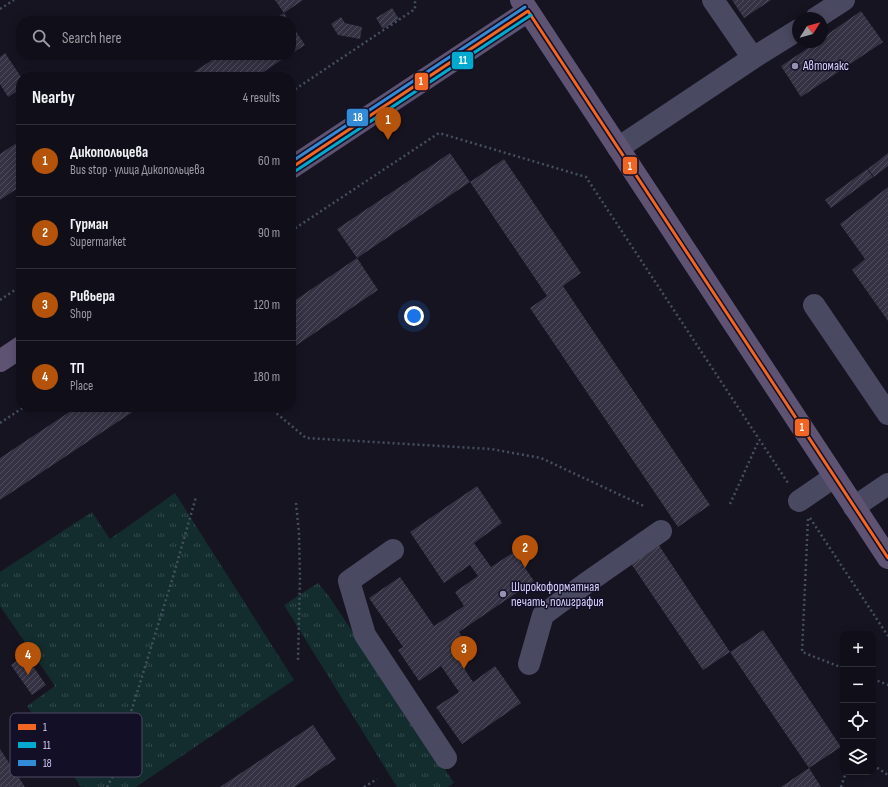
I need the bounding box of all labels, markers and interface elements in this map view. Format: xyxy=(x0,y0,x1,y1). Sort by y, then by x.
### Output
north arrow xyxy=(792,12,828,48)
search box xyxy=(16,16,296,60)
icon: search xyxy=(30,27,52,49)
text: Search here xyxy=(62,29,122,48)
line badge: 11 xyxy=(451,51,474,70)
text: 11 xyxy=(459,54,468,67)
place label: Автомакс xyxy=(802,58,849,74)
marker: Автомакс xyxy=(790,61,800,71)
line badge: 1 xyxy=(414,72,429,91)
text: 1 xyxy=(419,75,424,88)
text: Nearby xyxy=(32,88,75,108)
text: 4 results xyxy=(243,90,280,106)
pin: 1 xyxy=(375,107,401,140)
line badge: 18 xyxy=(346,108,369,127)
text: 18 xyxy=(353,111,363,124)
text: Дикопольцева xyxy=(70,143,148,162)
text: 1 xyxy=(42,153,48,169)
text: 60 m xyxy=(258,153,280,169)
line badge: 1 xyxy=(622,156,638,175)
text: 1 xyxy=(628,160,633,173)
text: Bus stop · улица Дикопольцева xyxy=(70,162,205,178)
text: Гурман xyxy=(70,215,108,234)
text: 2 xyxy=(42,225,48,241)
text: 90 m xyxy=(258,225,280,241)
text: Supermarket xyxy=(70,234,126,250)
text: Ривьера xyxy=(70,287,115,306)
text: 3 xyxy=(42,297,48,313)
text: 120 m xyxy=(254,297,280,313)
text: Shop xyxy=(70,306,92,322)
your location xyxy=(404,306,424,326)
text: ТП xyxy=(70,359,84,378)
text: 4 xyxy=(42,369,48,385)
text: 180 m xyxy=(254,369,280,385)
text: Place xyxy=(70,378,93,394)
line badge: 1 xyxy=(794,418,810,437)
text: 1 xyxy=(800,421,805,434)
pin: 2 xyxy=(512,535,538,568)
place label: Широкоформатная печать, полиграфия xyxy=(511,579,604,610)
marker: Широкоформатная печать, полиграфия xyxy=(498,589,508,599)
map controls xyxy=(840,631,876,775)
button: + xyxy=(840,631,876,667)
pin: 3 xyxy=(451,636,477,669)
pin: 4 xyxy=(15,642,41,675)
button: − xyxy=(840,667,876,703)
button: locate xyxy=(840,703,876,739)
legend xyxy=(10,713,142,777)
text: 1 xyxy=(43,721,47,734)
text: 11 xyxy=(43,739,51,752)
button: layers xyxy=(840,739,876,775)
text: 18 xyxy=(43,757,52,770)

